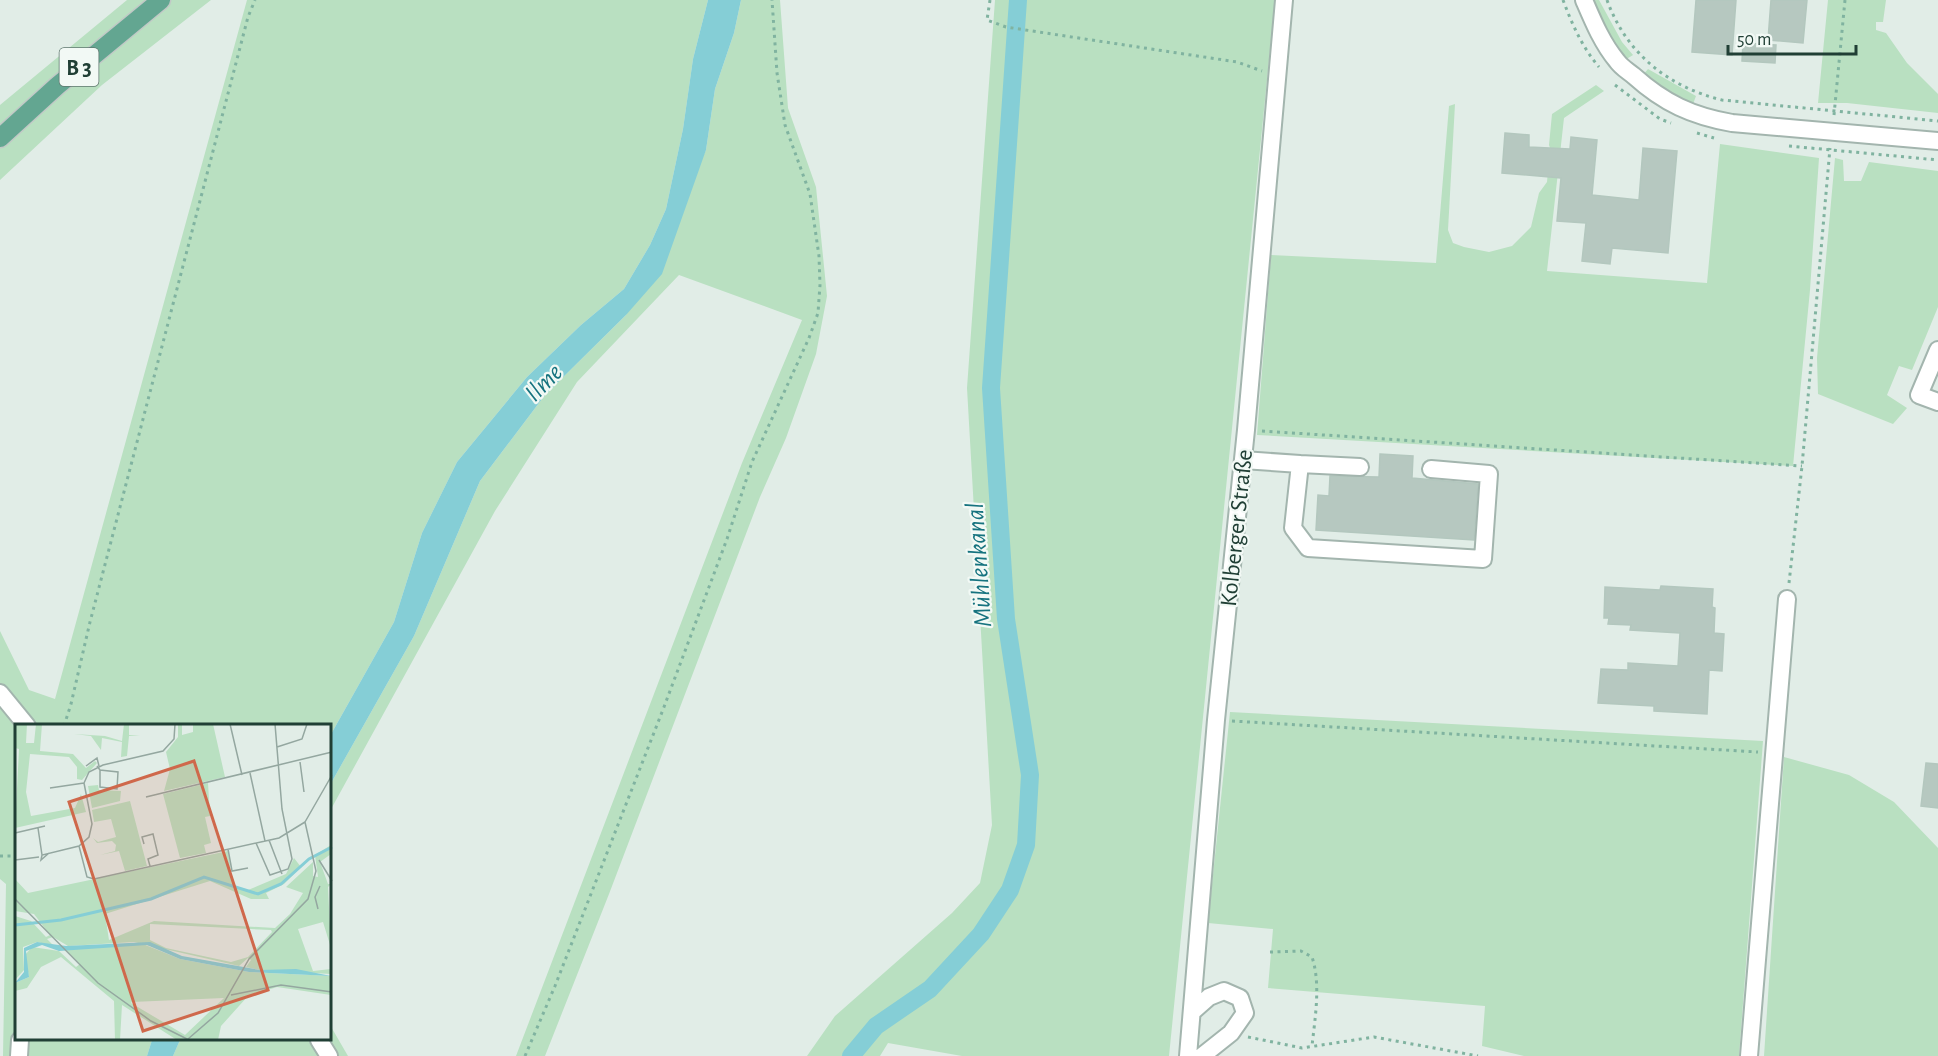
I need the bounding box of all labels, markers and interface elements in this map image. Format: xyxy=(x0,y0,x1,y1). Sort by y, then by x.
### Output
scale bar xyxy=(1728,18,1856,56)
text: 50 m xyxy=(1737,31,1771,49)
road number: B 3 xyxy=(60,48,98,86)
water label: Ilme xyxy=(520,359,568,407)
street label: Kolberger Straße xyxy=(1217,448,1257,608)
water label: Mühlenkanal xyxy=(962,502,996,628)
inset map xyxy=(15,724,332,1041)

